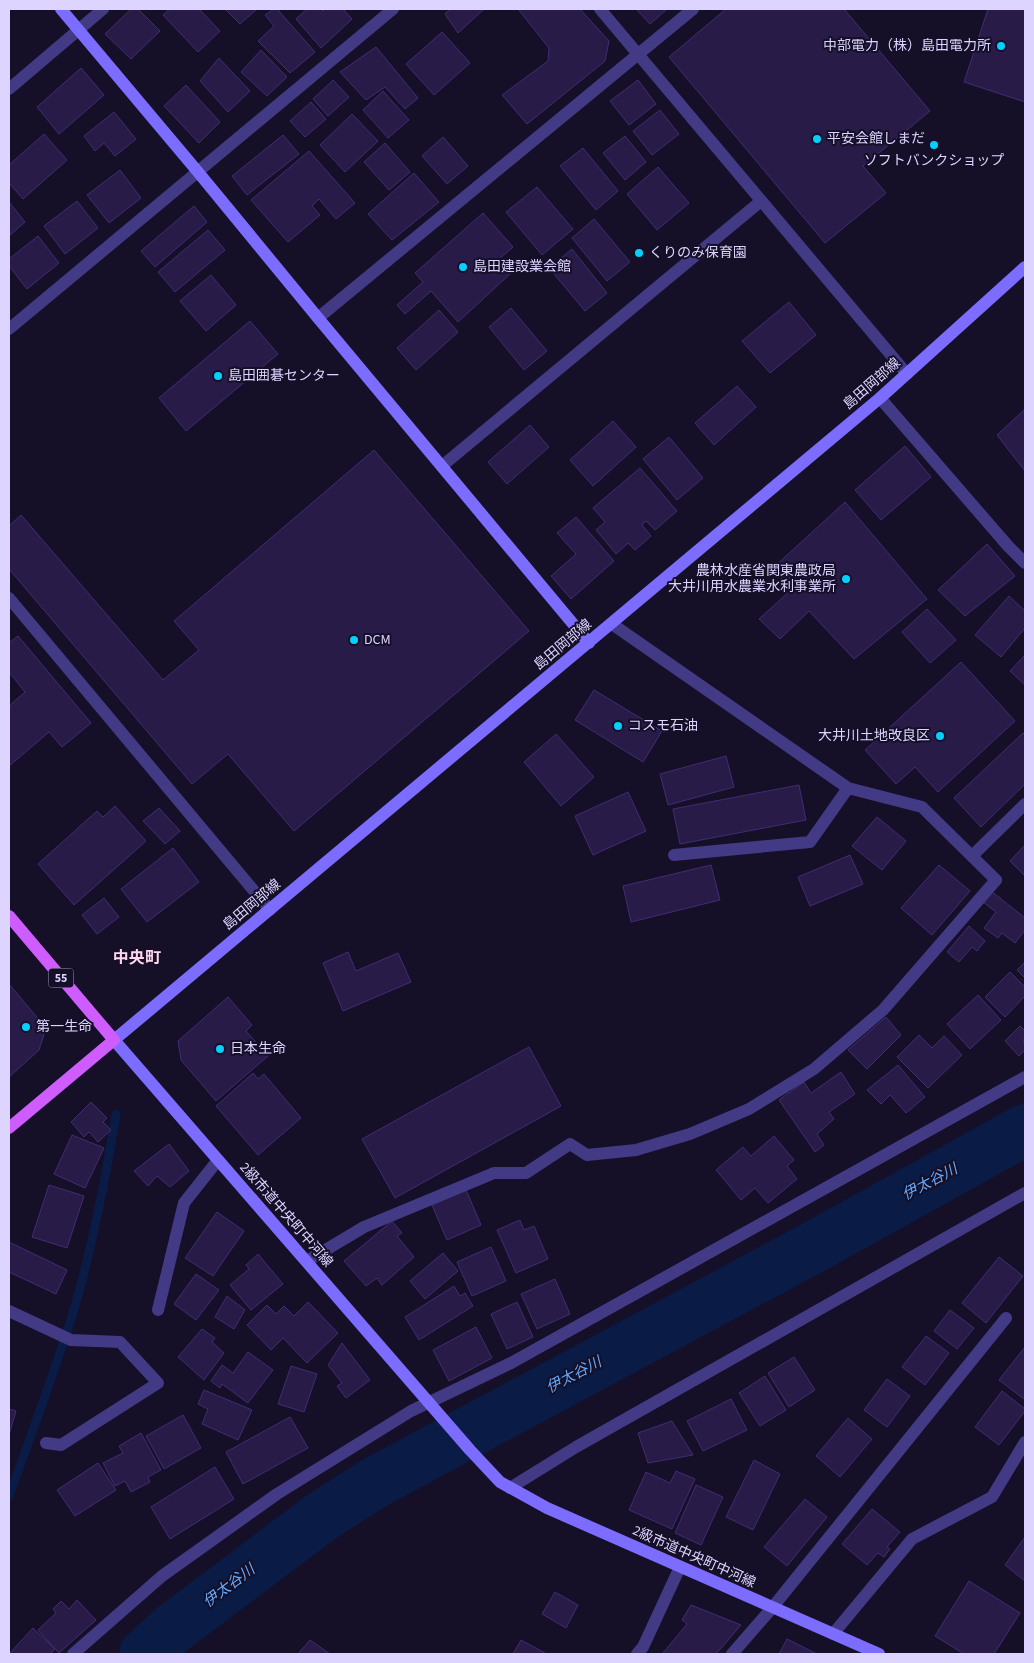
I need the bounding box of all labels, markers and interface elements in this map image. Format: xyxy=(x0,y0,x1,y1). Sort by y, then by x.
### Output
place label: 中部電力（株）島田電力所 xyxy=(823,36,991,56)
marker: 中部電力（株）島田電力所 xyxy=(995,40,1007,52)
place label: 平安会館しまだ xyxy=(827,129,925,149)
marker: 平安会館しまだ xyxy=(811,133,823,145)
marker: ソフトバンクショップ xyxy=(928,139,940,151)
place label: ソフトバンクショップ xyxy=(864,151,1004,171)
place label: くりのみ保育園 xyxy=(649,243,747,263)
marker: くりのみ保育園 xyxy=(633,247,645,259)
place label: 島田建設業会館 xyxy=(473,257,571,277)
marker: 島田建設業会館 xyxy=(457,261,469,273)
street label: 島田岡部線 xyxy=(839,353,905,415)
place label: 島田囲碁センター xyxy=(228,366,340,386)
marker: 島田囲碁センター xyxy=(212,370,224,382)
place label: 農林水産省関東農政局 大井川用水農業水利事業所 xyxy=(668,561,836,597)
marker: 農林水産省関東農政局 大井川用水農業水利事業所 xyxy=(840,573,852,585)
street label: 島田岡部線 xyxy=(530,615,596,675)
place label: DCM xyxy=(364,630,391,650)
marker: DCM xyxy=(348,634,360,646)
place label: コスモ石油 xyxy=(628,716,698,736)
marker: コスモ石油 xyxy=(612,720,624,732)
place label: 大井川土地改良区 xyxy=(818,726,930,746)
marker: 大井川土地改良区 xyxy=(934,730,946,742)
street label: 島田岡部線 xyxy=(219,875,285,935)
district label: 中央町 xyxy=(113,947,161,969)
road number: 55 xyxy=(48,968,74,988)
place label: 第一生命 xyxy=(36,1017,92,1037)
marker: 第一生命 xyxy=(20,1021,32,1033)
place label: 日本生命 xyxy=(230,1039,286,1059)
marker: 日本生命 xyxy=(214,1043,226,1055)
street label: 2級市道中央町中河線 xyxy=(235,1158,337,1272)
water label: 伊太谷川 xyxy=(899,1158,963,1205)
water label: 伊太谷川 xyxy=(543,1351,607,1398)
street label: 2級市道中央町中河線 xyxy=(629,1521,759,1593)
water label: 伊太谷川 xyxy=(199,1558,261,1612)

